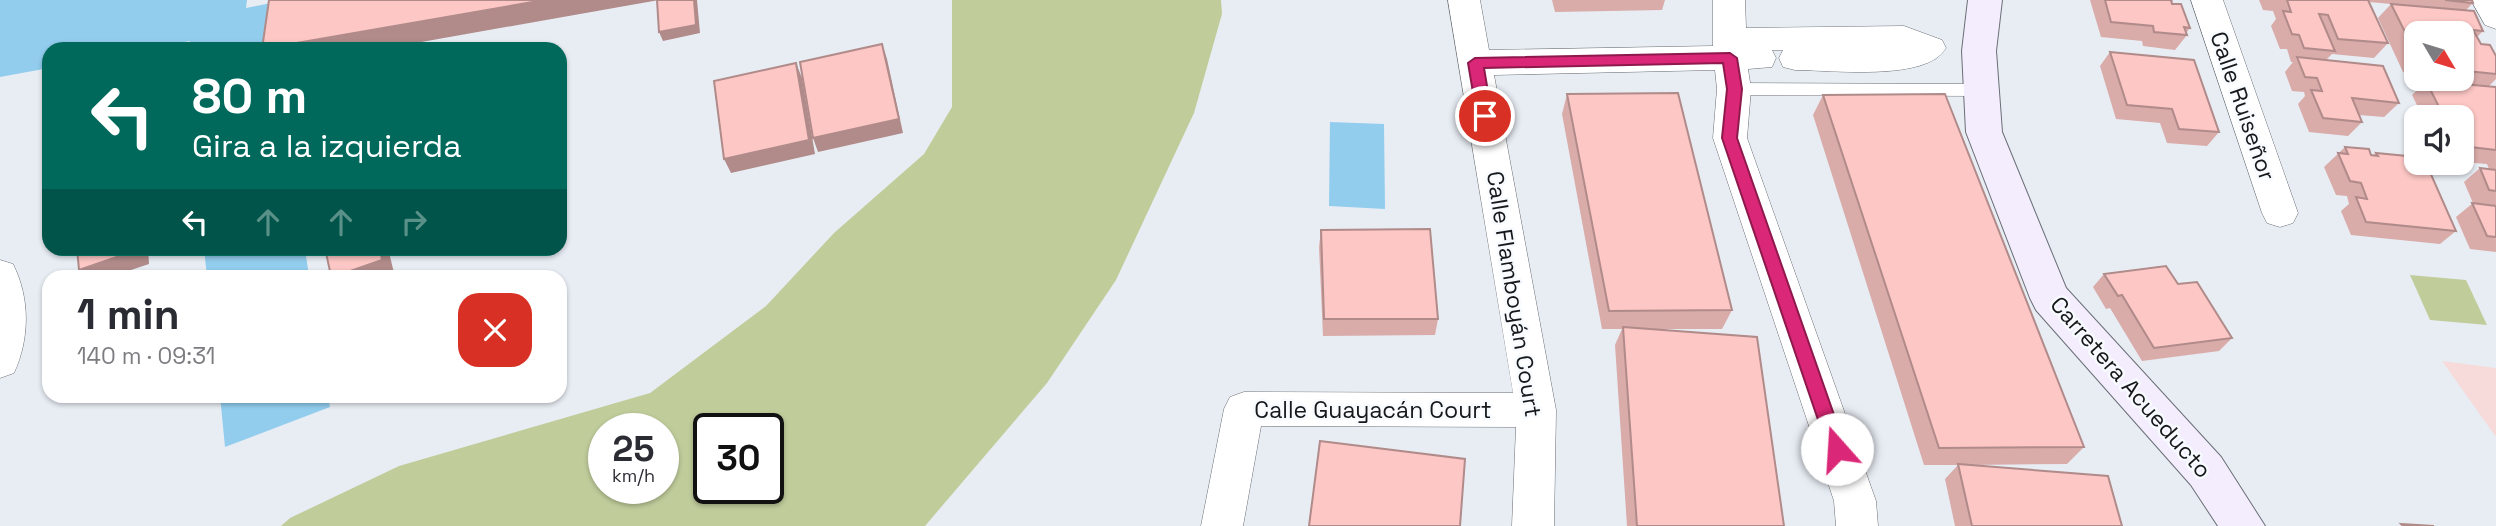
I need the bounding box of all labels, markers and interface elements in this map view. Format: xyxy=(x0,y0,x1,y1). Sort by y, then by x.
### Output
north arrow xyxy=(2404,21,2474,91)
map controls xyxy=(2404,21,2474,175)
street label: Calle Ruiseñor xyxy=(2203,27,2283,185)
text: 80 m xyxy=(192,65,307,127)
icon: left xyxy=(77,70,168,161)
pin xyxy=(1455,86,1515,146)
icon: arrive xyxy=(1466,97,1504,135)
button: sound xyxy=(2404,105,2474,175)
text: Gira a la izquierda xyxy=(192,126,462,166)
street label: Calle Flamboyán Court xyxy=(1480,169,1548,419)
icon: left xyxy=(176,203,214,241)
icon: ahead xyxy=(249,203,287,241)
icon: ahead xyxy=(322,203,360,241)
icon: right xyxy=(395,203,433,241)
text: 1 min xyxy=(77,288,180,341)
street label: Carretera Acueducto xyxy=(2044,290,2218,484)
button: close xyxy=(458,293,532,367)
text: 140 m · 09:31 xyxy=(77,341,215,371)
street label: Calle Guayacán Court xyxy=(1254,395,1492,425)
position arrow xyxy=(1800,412,1874,486)
speed limit sign: 30 xyxy=(693,413,784,504)
text: 25 xyxy=(613,427,654,471)
text: km/h xyxy=(612,464,655,487)

